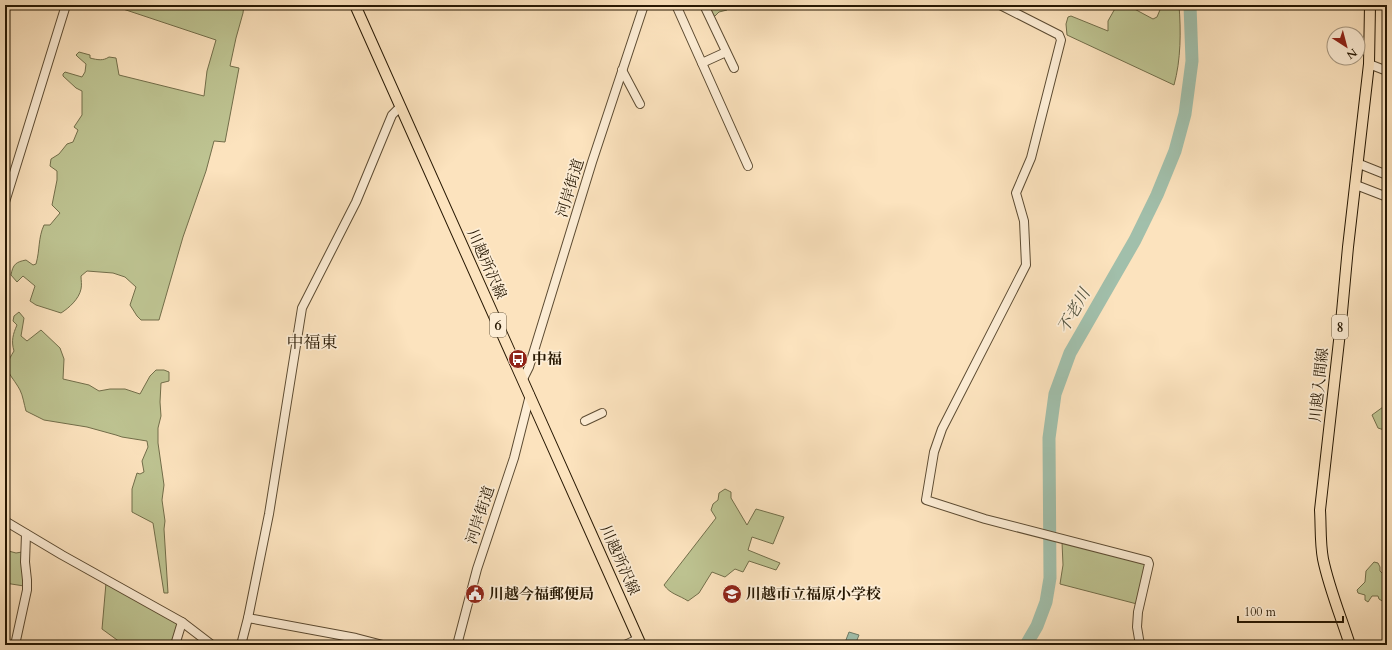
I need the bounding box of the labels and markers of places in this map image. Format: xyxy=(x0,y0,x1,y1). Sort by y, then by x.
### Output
bus stop icon: 中福 xyxy=(507,348,529,370)
place label: 中福 xyxy=(532,349,562,369)
public building icon: 川越今福郵便局 xyxy=(464,583,486,605)
school or university icon: 川越市立福原小学校 xyxy=(721,583,743,605)
place label: 川越今福郵便局 xyxy=(489,584,594,604)
place label: 川越市立福原小学校 xyxy=(746,584,881,604)

